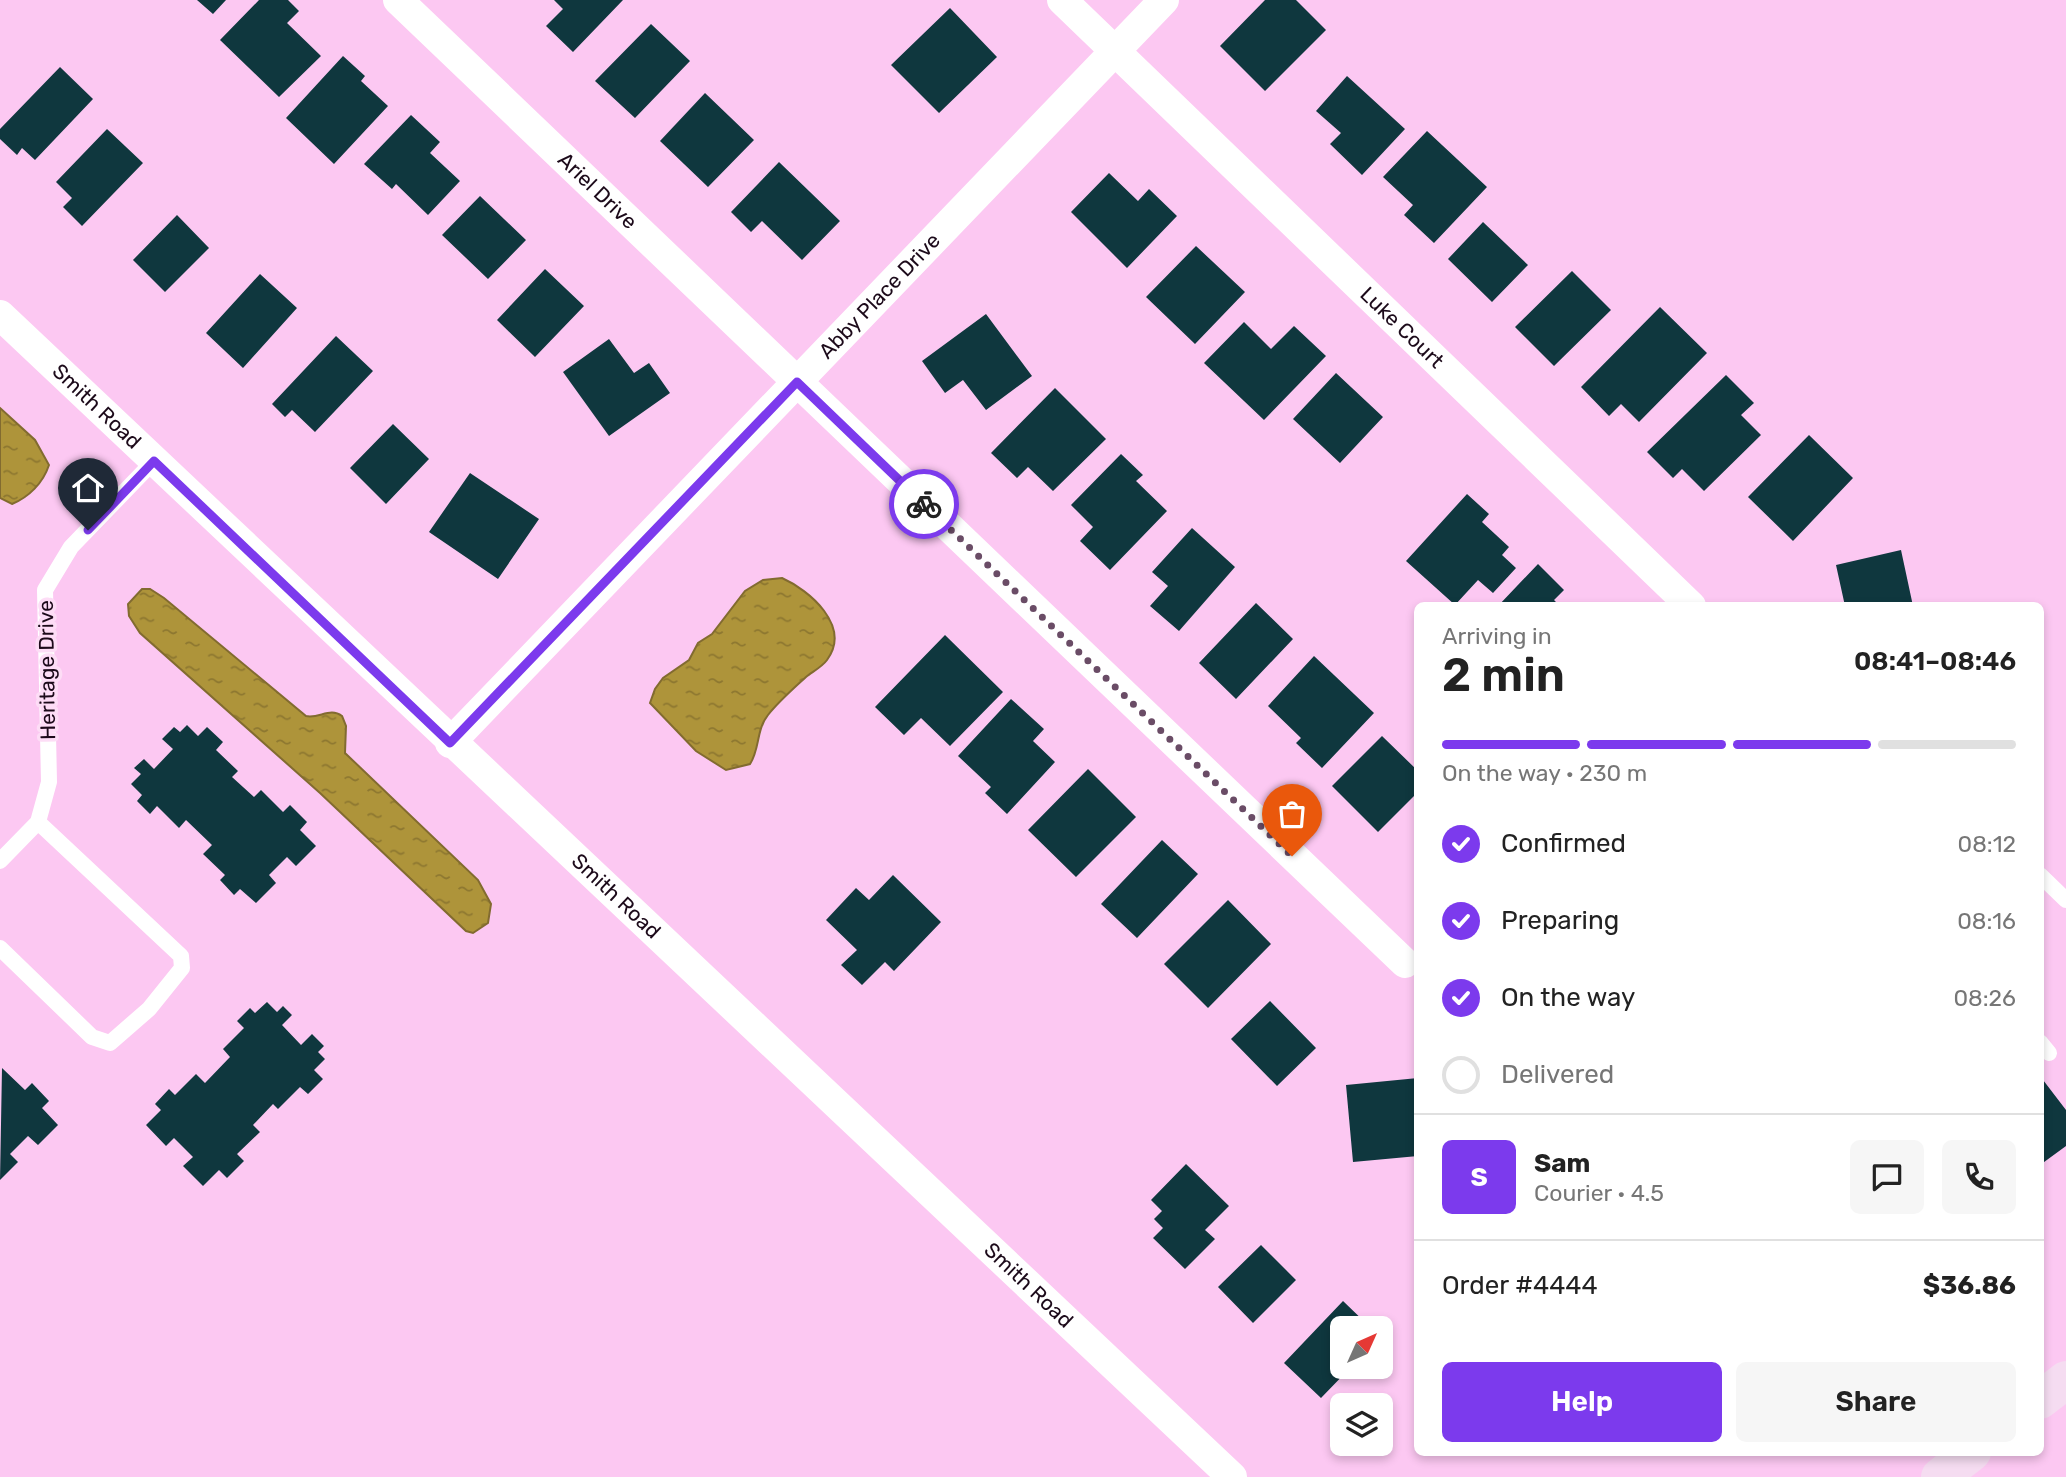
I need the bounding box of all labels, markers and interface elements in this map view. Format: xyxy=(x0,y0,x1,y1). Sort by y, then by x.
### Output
street label: Ariel Drive xyxy=(553,147,643,234)
street label: Abby Place Drive xyxy=(813,228,945,363)
street label: Luke Court xyxy=(1355,281,1449,373)
street label: Smith Road xyxy=(47,358,147,454)
pin xyxy=(58,458,118,530)
icon: home xyxy=(69,469,107,507)
courier xyxy=(889,469,959,539)
icon: bike xyxy=(905,485,943,523)
street label: Heritage Drive xyxy=(33,600,60,740)
text: Arriving in xyxy=(1442,622,1552,650)
text: 08:41–08:46 xyxy=(1854,646,2016,677)
text: 2 min xyxy=(1442,648,1565,703)
text: On the way · 230 m xyxy=(1442,759,1647,787)
pin xyxy=(1262,784,1322,856)
icon: bag xyxy=(1273,795,1311,833)
icon: check xyxy=(1442,825,1480,863)
text: Confirmed xyxy=(1501,828,1626,859)
text: 08:12 xyxy=(1958,830,2016,858)
street label: Smith Road xyxy=(567,848,666,944)
icon: check xyxy=(1442,902,1480,940)
text: Preparing xyxy=(1501,905,1619,936)
text: 08:16 xyxy=(1957,907,2016,935)
icon: check xyxy=(1442,979,1480,1017)
text: On the way xyxy=(1501,982,1635,1013)
text: 08:26 xyxy=(1954,984,2016,1012)
text: Delivered xyxy=(1501,1059,1614,1090)
button: chat xyxy=(1850,1140,1924,1214)
button: phone xyxy=(1942,1140,2016,1214)
text: Sam xyxy=(1534,1148,1590,1179)
text: S xyxy=(1470,1162,1488,1193)
text: Courier · 4.5 xyxy=(1534,1179,1664,1207)
street label: Smith Road xyxy=(979,1237,1079,1333)
text: Order #4444 xyxy=(1442,1270,1598,1301)
text: $36.86 xyxy=(1923,1270,2016,1301)
north arrow xyxy=(1330,1316,1393,1379)
map controls xyxy=(1330,1316,1393,1456)
button: Help xyxy=(1442,1362,1722,1442)
button: Share xyxy=(1736,1362,2016,1442)
button: layers xyxy=(1330,1393,1393,1456)

